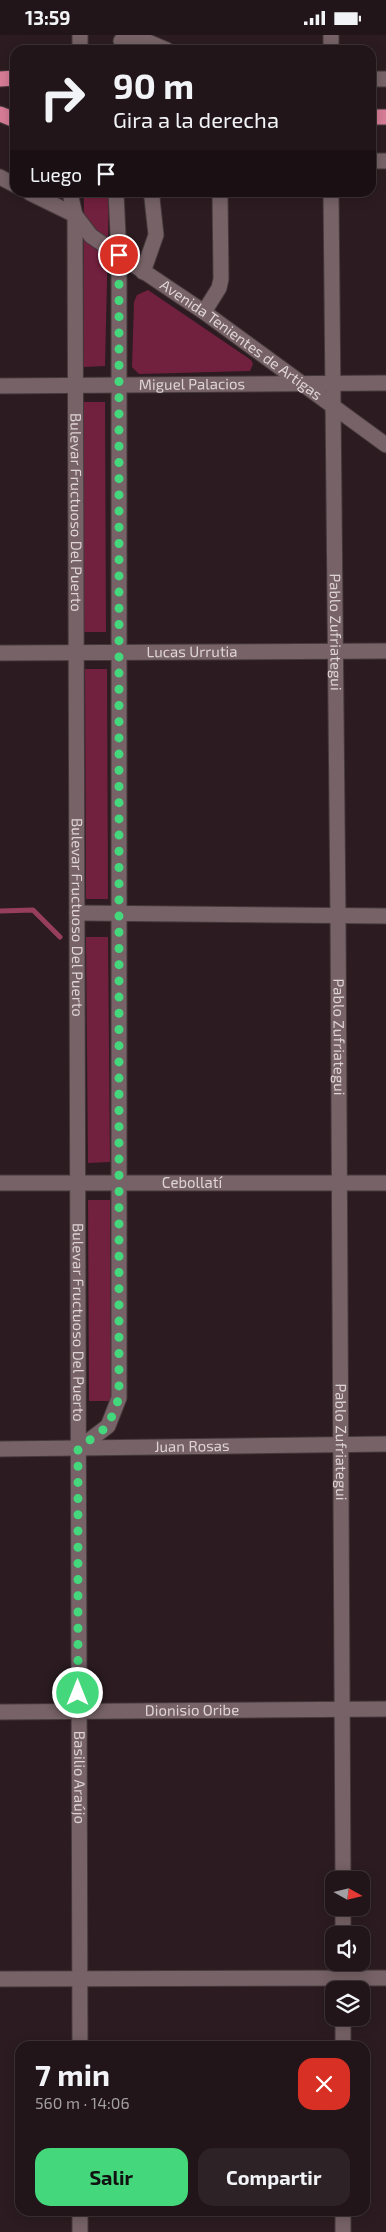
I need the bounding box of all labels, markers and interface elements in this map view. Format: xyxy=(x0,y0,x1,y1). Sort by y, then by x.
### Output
text: 13:59 xyxy=(25,6,71,29)
text: 90 m xyxy=(113,64,194,106)
icon: right xyxy=(30,65,95,130)
text: Gira a la derecha xyxy=(113,106,279,132)
icon: arrive xyxy=(92,160,120,188)
text: Luego xyxy=(30,163,82,186)
pin xyxy=(98,234,140,276)
icon: arrive xyxy=(105,241,133,269)
street label: Avenida Tenientes de Artigas xyxy=(157,275,326,403)
street label: Miguel Palacios xyxy=(139,374,245,393)
street label: Bulevar Fructuoso Del Puerto xyxy=(68,413,86,612)
street label: Pablo Zufriategui xyxy=(327,573,346,691)
street label: Lucas Urrutia xyxy=(146,642,238,660)
street label: Bulevar Fructuoso Del Puerto xyxy=(69,818,87,1017)
street label: Pablo Zufriategui xyxy=(330,978,349,1096)
street label: Cebollatí xyxy=(162,1173,223,1191)
street label: Bulevar Fructuoso Del Puerto xyxy=(70,1223,88,1422)
street label: Pablo Zufriategui xyxy=(332,1383,351,1501)
street label: Juan Rosas xyxy=(154,1436,230,1455)
position arrow xyxy=(51,1666,103,1718)
street label: Dionisio Oribe xyxy=(145,1700,239,1719)
street label: Basilio Araújo xyxy=(70,1731,89,1824)
north arrow xyxy=(325,1871,370,1916)
map controls xyxy=(325,1871,370,2026)
button: sound xyxy=(325,1926,370,1971)
button: layers xyxy=(325,1981,370,2026)
text: 7 min xyxy=(35,2056,110,2092)
button: close xyxy=(298,2058,350,2110)
text: 560 m · 14:06 xyxy=(35,2093,130,2112)
button: Salir xyxy=(35,2148,188,2206)
button: Compartir xyxy=(198,2148,350,2206)

